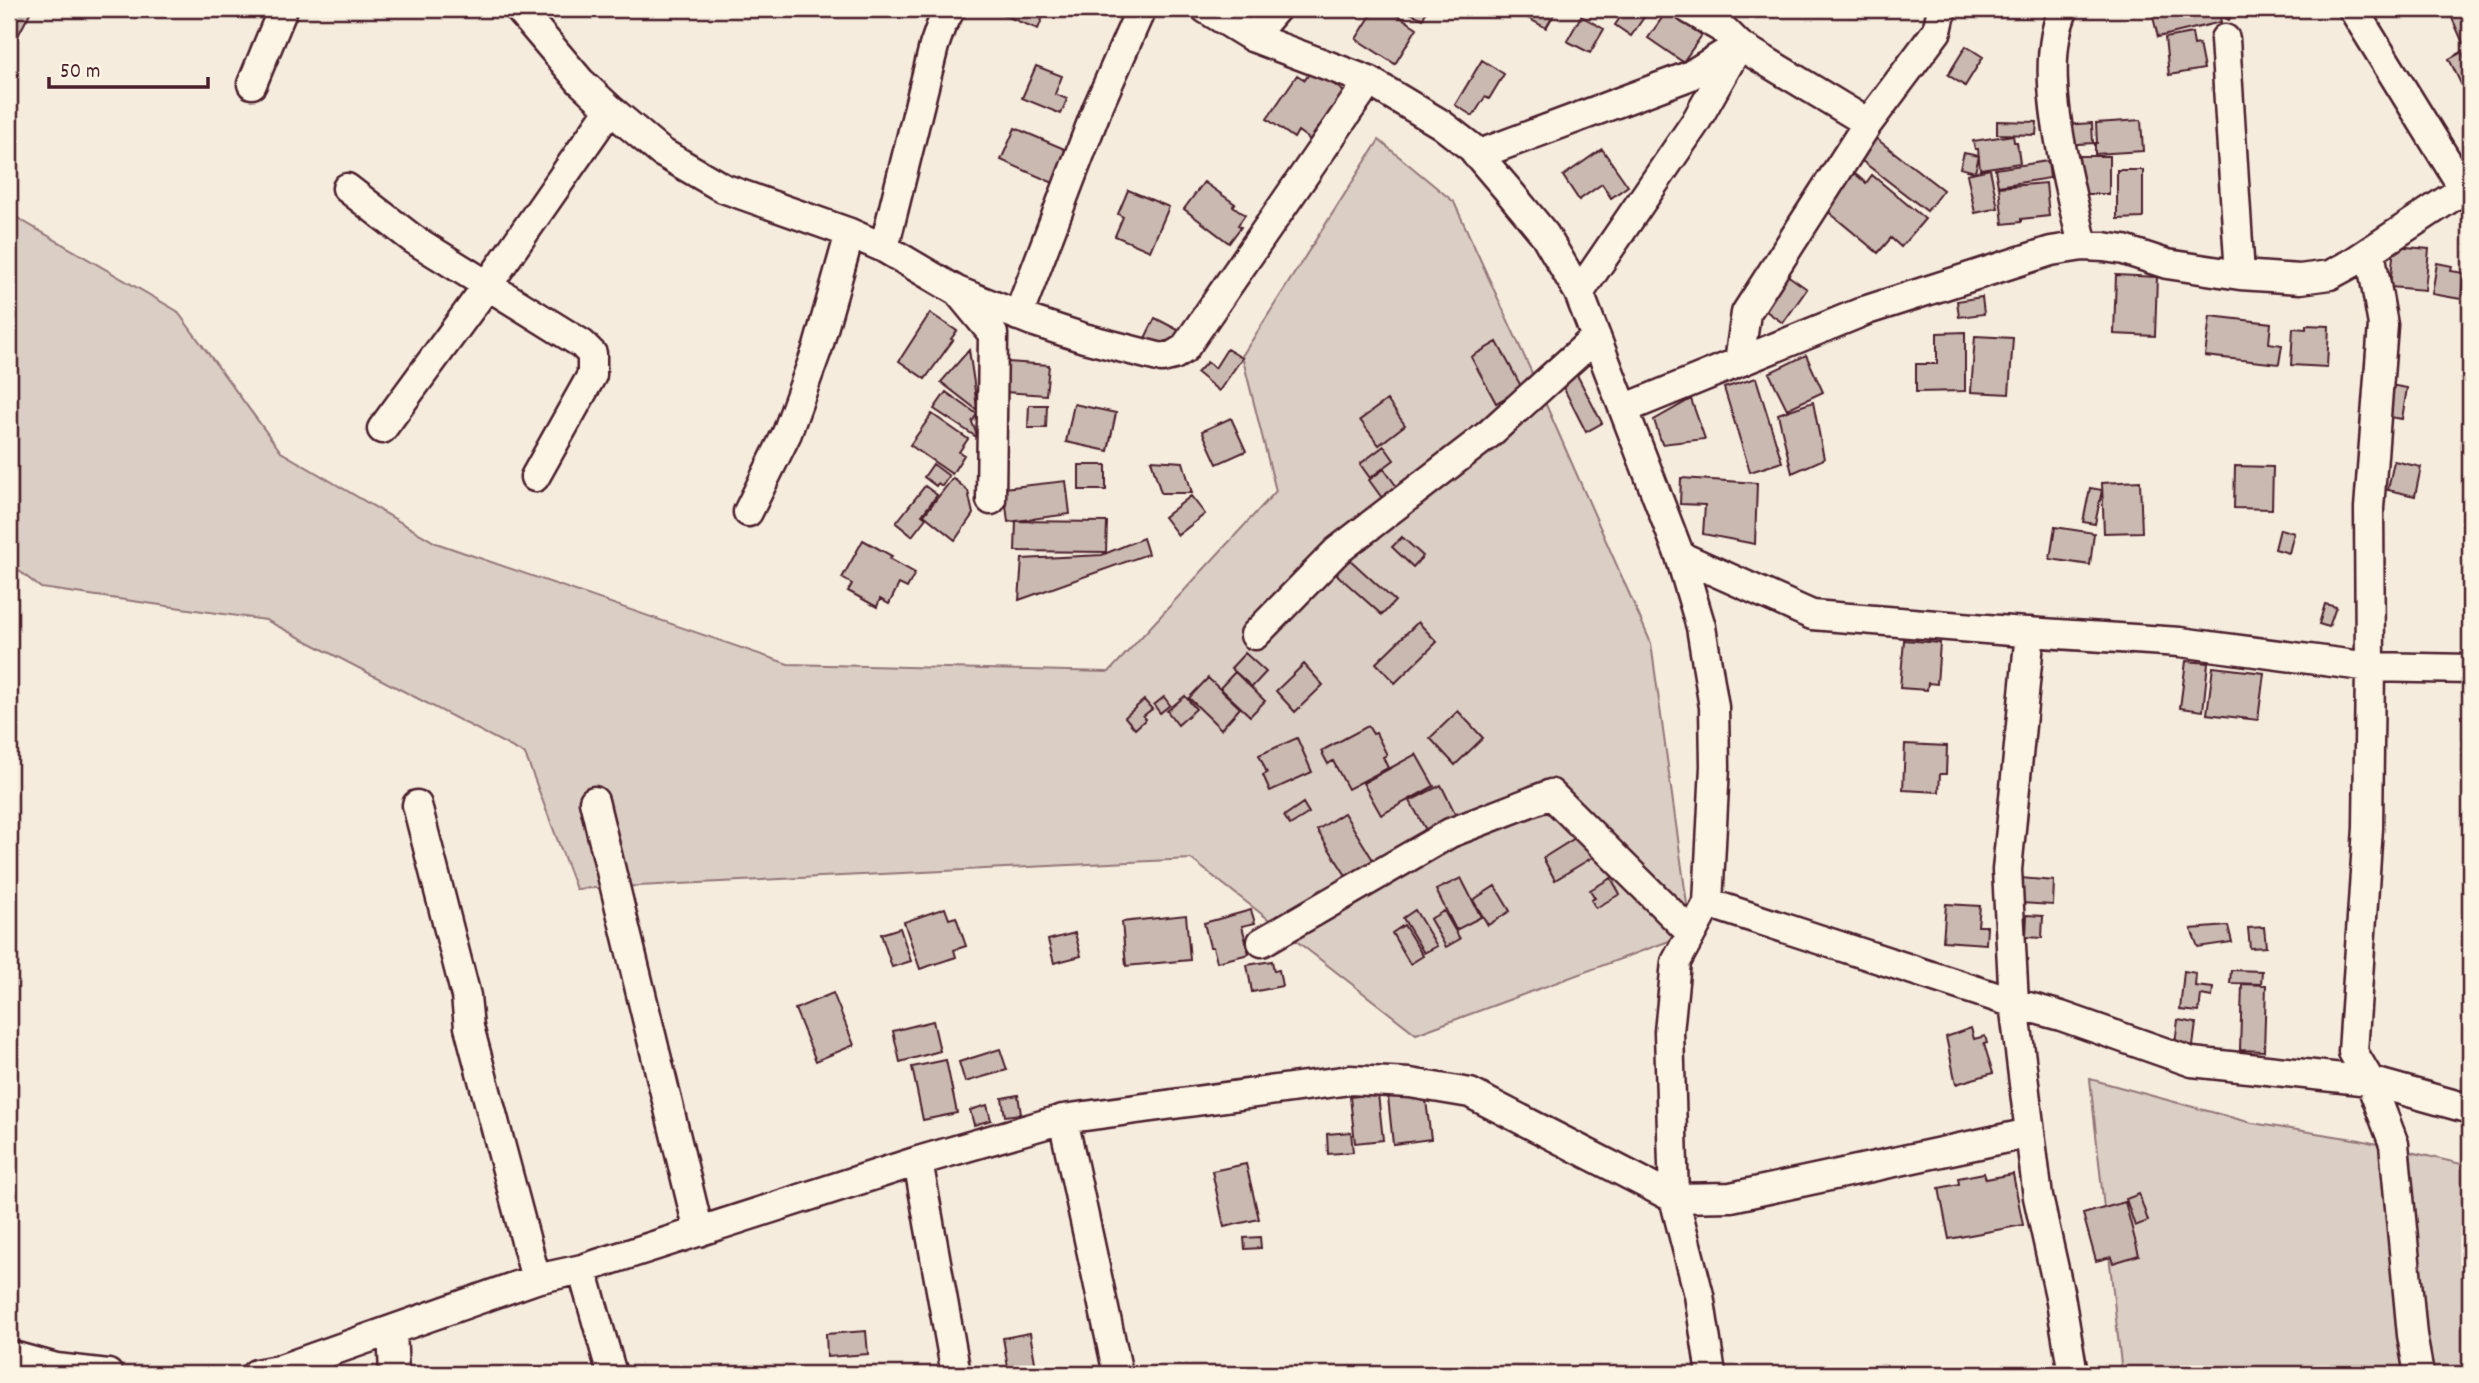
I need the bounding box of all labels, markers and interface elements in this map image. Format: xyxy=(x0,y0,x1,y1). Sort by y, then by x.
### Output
scale bar xyxy=(49,46,208,90)
text: 50 m xyxy=(60,58,100,88)

